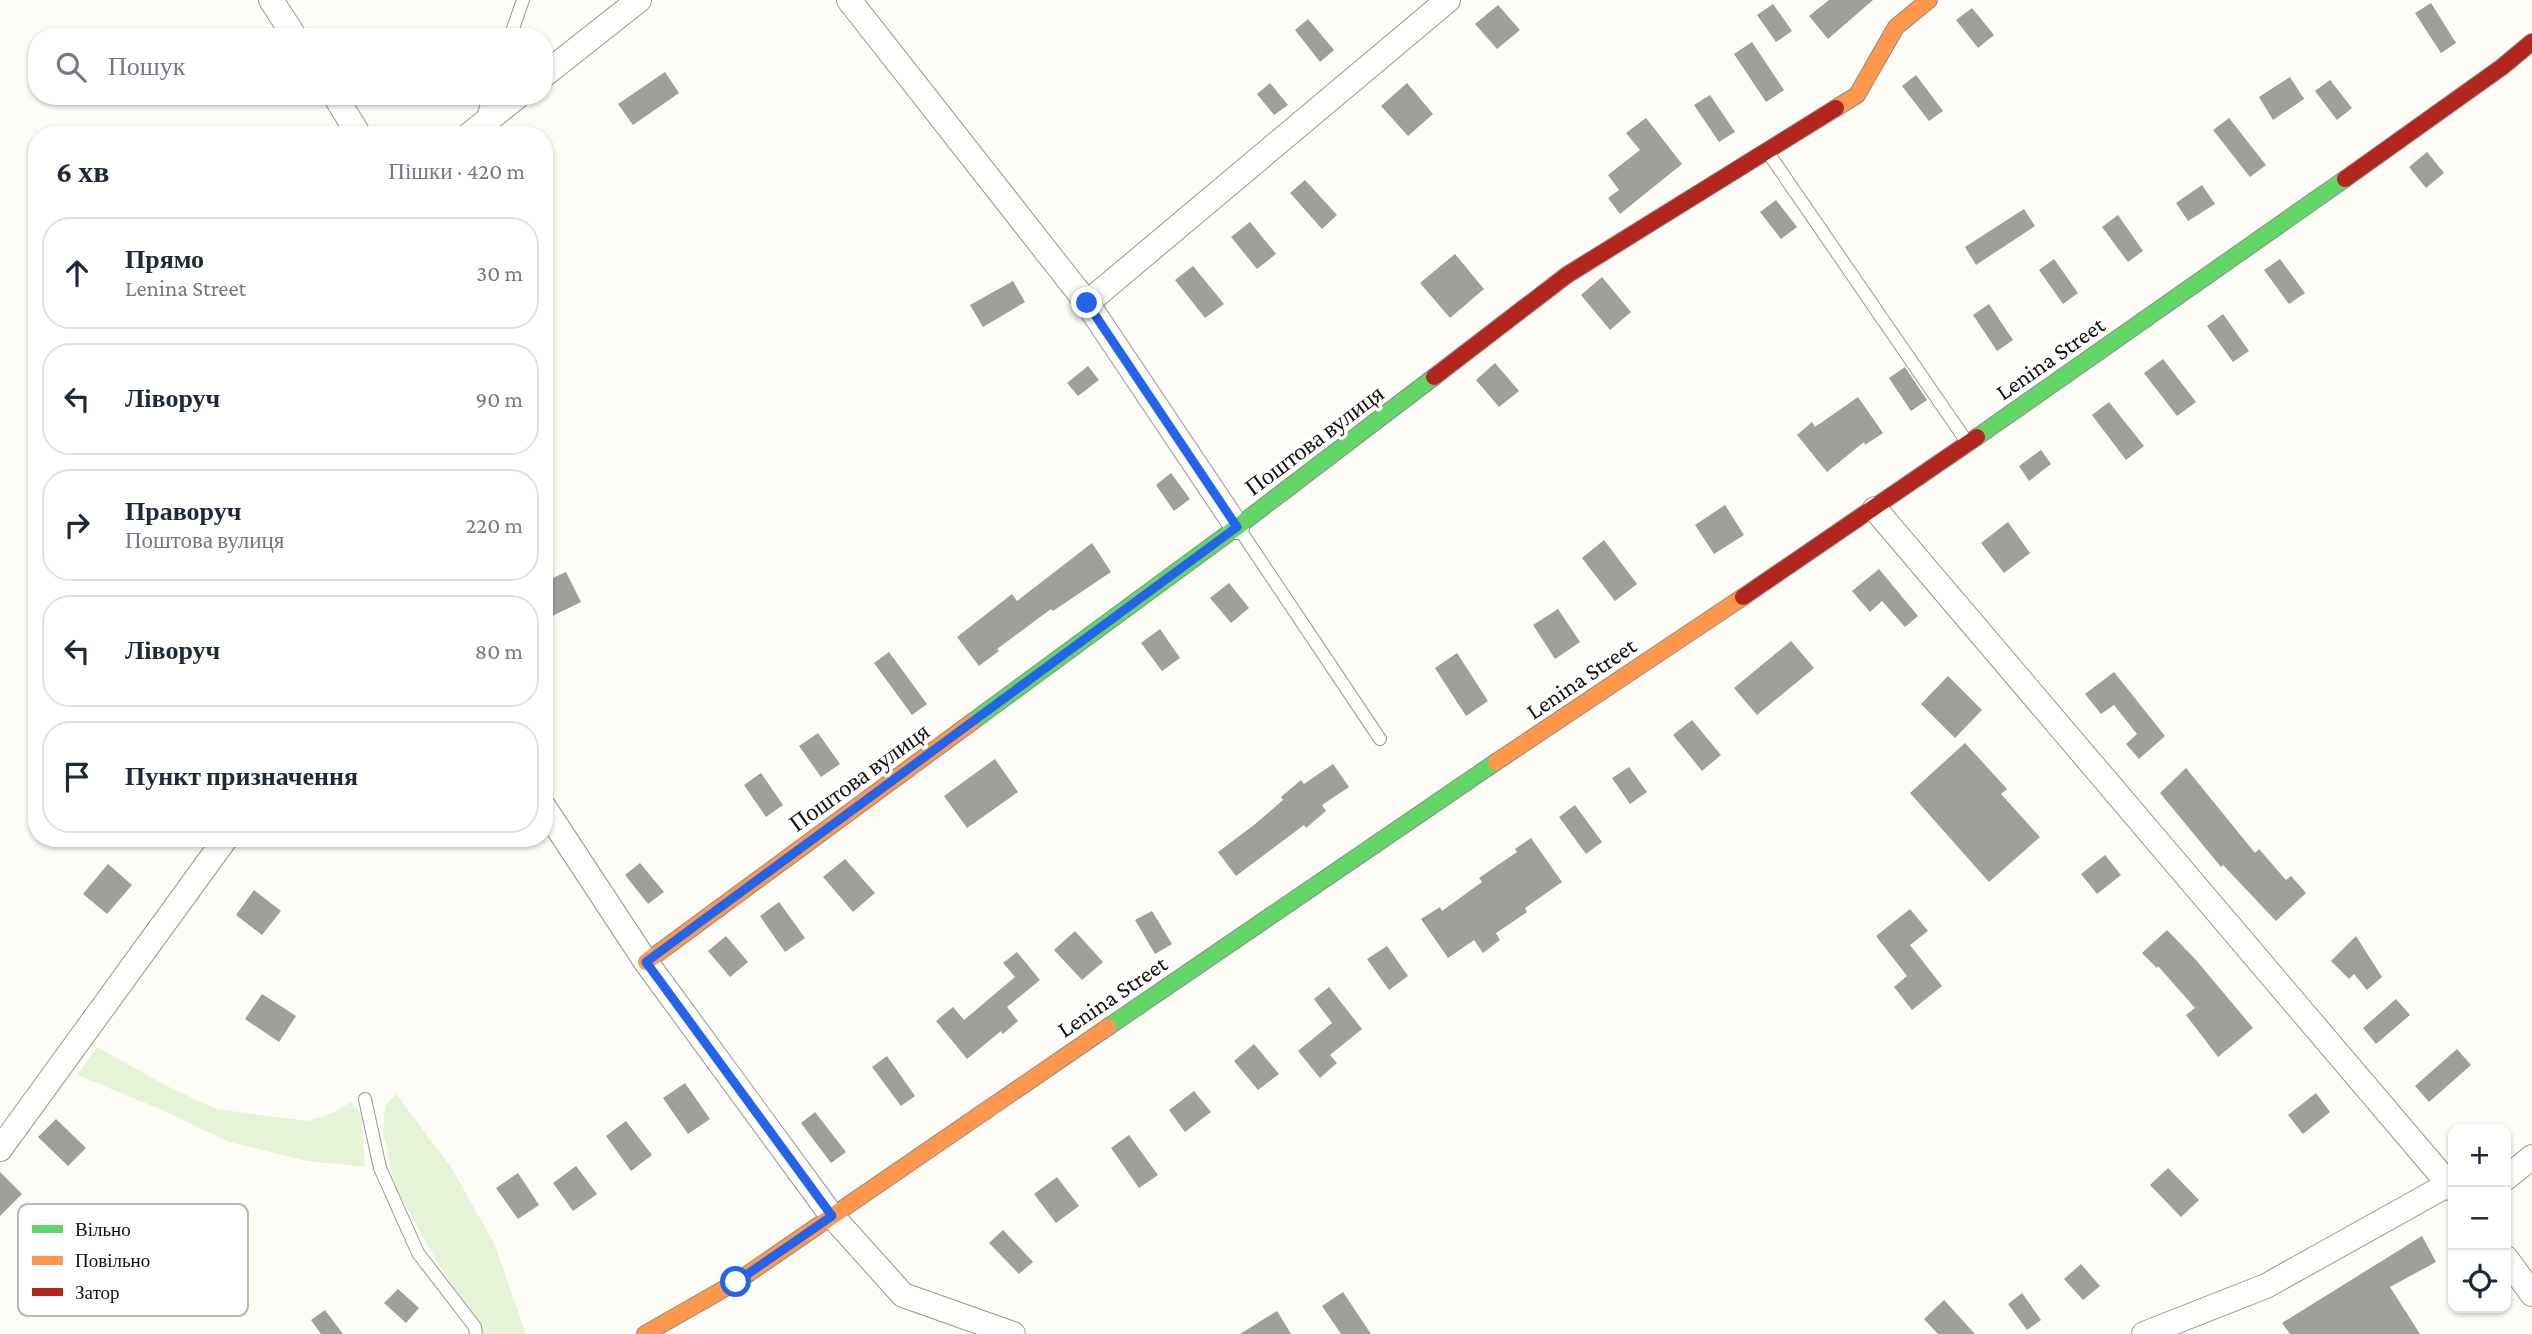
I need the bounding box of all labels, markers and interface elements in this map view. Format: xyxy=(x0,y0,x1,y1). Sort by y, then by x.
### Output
search box xyxy=(28,28,553,105)
icon: search xyxy=(52,48,90,86)
text: Пошук xyxy=(108,52,185,81)
text: 6 хв xyxy=(56,155,109,188)
text: Пішки · 420 m xyxy=(388,158,525,184)
text: Прямо xyxy=(125,245,204,274)
icon: ahead xyxy=(58,254,96,292)
text: 30 m xyxy=(476,260,523,286)
text: Lenina Street xyxy=(125,275,246,301)
route end xyxy=(1071,287,1102,318)
street label: Lenina Street xyxy=(1990,310,2110,405)
street label: Поштова вулиця xyxy=(1239,379,1389,501)
icon: left xyxy=(58,380,96,418)
text: Ліворуч xyxy=(125,384,220,413)
text: 90 m xyxy=(476,386,523,412)
text: Праворуч xyxy=(125,497,241,526)
icon: right xyxy=(58,506,96,544)
text: 220 m xyxy=(465,512,523,538)
text: Поштова вулиця xyxy=(125,527,284,553)
street label: Lenina Street xyxy=(1521,631,1642,725)
icon: left xyxy=(58,632,96,670)
text: Ліворуч xyxy=(125,636,220,665)
text: 80 m xyxy=(475,638,523,664)
street label: Поштова вулиця xyxy=(784,717,934,837)
icon: arrive xyxy=(58,758,96,796)
text: Пункт призначення xyxy=(125,762,358,791)
street label: Lenina Street xyxy=(1052,949,1173,1043)
map controls xyxy=(2448,1124,2511,1313)
button: + xyxy=(2448,1124,2511,1187)
button: − xyxy=(2448,1187,2511,1250)
legend xyxy=(18,1204,248,1316)
text: Вільно xyxy=(75,1219,131,1240)
text: Повільно xyxy=(75,1250,150,1271)
button: locate xyxy=(2448,1250,2511,1313)
route start xyxy=(720,1266,751,1297)
text: Затор xyxy=(75,1282,120,1303)

